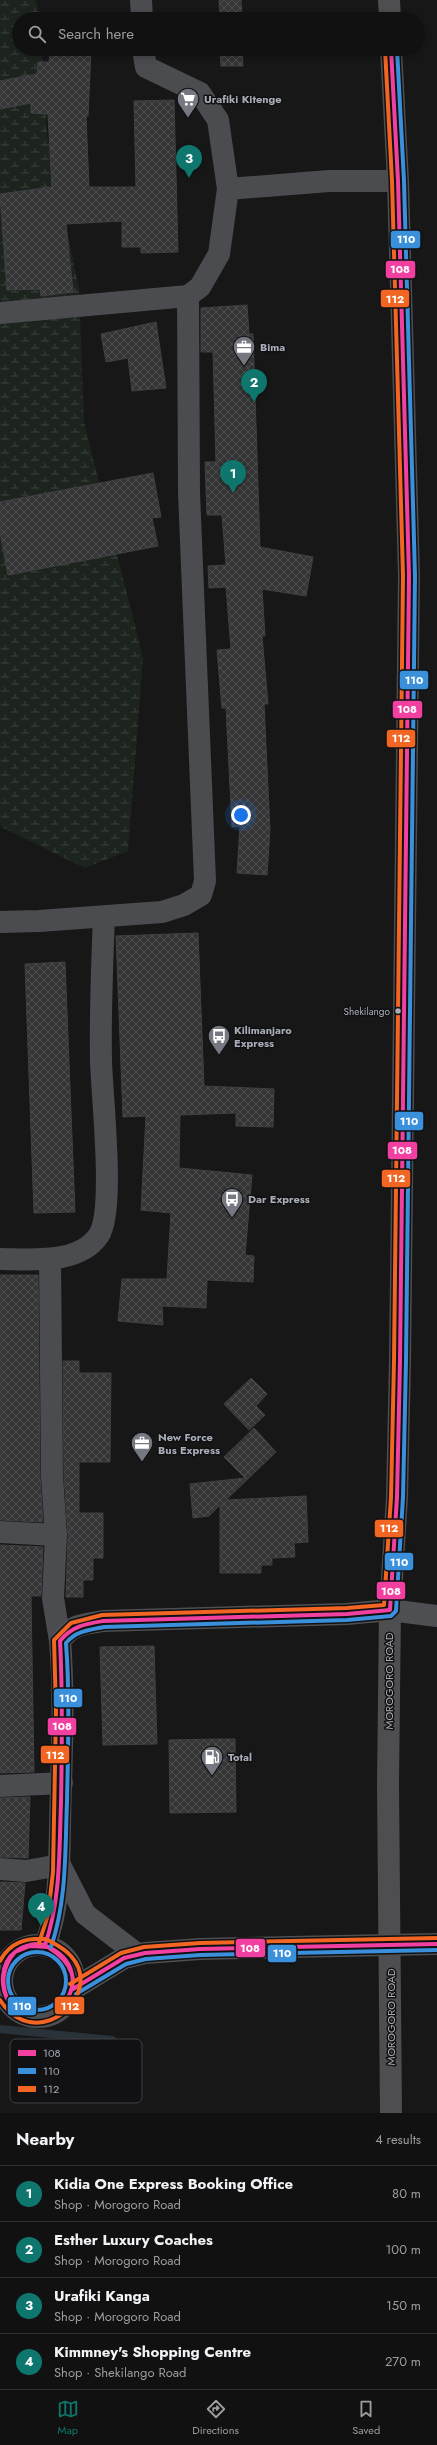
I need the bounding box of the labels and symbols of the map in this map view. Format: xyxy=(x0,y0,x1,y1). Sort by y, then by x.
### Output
supermarket icon: Urafiki Kitenge xyxy=(175,86,201,119)
place label: Urafiki Kitenge xyxy=(204,91,282,107)
pin: 3 xyxy=(176,145,202,178)
line badge: 110 xyxy=(390,230,421,249)
text: 110 xyxy=(397,231,415,247)
line badge: 108 xyxy=(385,260,416,279)
text: 108 xyxy=(390,261,410,277)
line badge: 112 xyxy=(380,289,410,308)
text: 112 xyxy=(386,291,404,307)
office icon: Bima xyxy=(231,334,257,367)
place label: Bima xyxy=(260,339,285,355)
pin: 2 xyxy=(241,369,267,402)
pin: 1 xyxy=(220,460,246,493)
line badge: 110 xyxy=(399,670,429,690)
text: 110 xyxy=(405,672,423,688)
line badge: 108 xyxy=(392,700,423,719)
text: 108 xyxy=(397,701,417,717)
line badge: 112 xyxy=(386,729,416,748)
text: 112 xyxy=(392,730,410,746)
your location xyxy=(231,805,251,825)
place label: Shekilango xyxy=(344,1004,391,1019)
marker: Shekilango xyxy=(393,1006,403,1016)
place label: Kilimanjaro Express xyxy=(234,1022,292,1051)
bus stop icon: Kilimanjaro Express xyxy=(206,1023,232,1056)
line badge: 110 xyxy=(394,1111,424,1131)
text: 110 xyxy=(400,1113,418,1129)
line badge: 108 xyxy=(387,1141,418,1160)
text: 108 xyxy=(392,1142,412,1158)
line badge: 112 xyxy=(381,1169,411,1188)
text: 112 xyxy=(387,1170,405,1186)
bus stop icon: Dar Express xyxy=(219,1186,245,1219)
place label: Dar Express xyxy=(248,1191,310,1207)
place label: New Force Bus Express xyxy=(158,1429,220,1458)
office icon: New Force Bus Express xyxy=(129,1430,155,1463)
line badge: 112 xyxy=(374,1519,404,1538)
text: 112 xyxy=(380,1520,398,1536)
line badge: 110 xyxy=(384,1552,414,1571)
text: 110 xyxy=(390,1554,408,1570)
line badge: 108 xyxy=(376,1581,406,1600)
text: 108 xyxy=(381,1583,401,1599)
street label: MOROGORO ROAD xyxy=(381,1632,397,1730)
line badge: 110 xyxy=(53,1688,83,1708)
text: 110 xyxy=(59,1690,77,1706)
line badge: 108 xyxy=(47,1717,77,1736)
text: 108 xyxy=(52,1718,72,1734)
fuel station icon: Total xyxy=(199,1744,225,1777)
line badge: 112 xyxy=(40,1745,70,1764)
text: 112 xyxy=(46,1747,64,1763)
place label: Total xyxy=(228,1749,252,1765)
pin: 4 xyxy=(28,1893,54,1926)
line badge: 108 xyxy=(235,1938,266,1958)
text: 108 xyxy=(240,1940,260,1956)
line badge: 110 xyxy=(267,1944,297,1963)
text: 110 xyxy=(273,1945,291,1961)
street label: MOROGORO ROAD xyxy=(383,1968,399,2066)
line badge: 110 xyxy=(7,1996,37,2016)
line badge: 112 xyxy=(54,1996,85,2015)
text: 110 xyxy=(13,1998,31,2014)
text: 112 xyxy=(61,1998,79,2014)
legend xyxy=(10,2039,142,2103)
text: 108 xyxy=(43,2045,61,2061)
text: 110 xyxy=(43,2063,60,2079)
text: 112 xyxy=(43,2081,59,2097)

